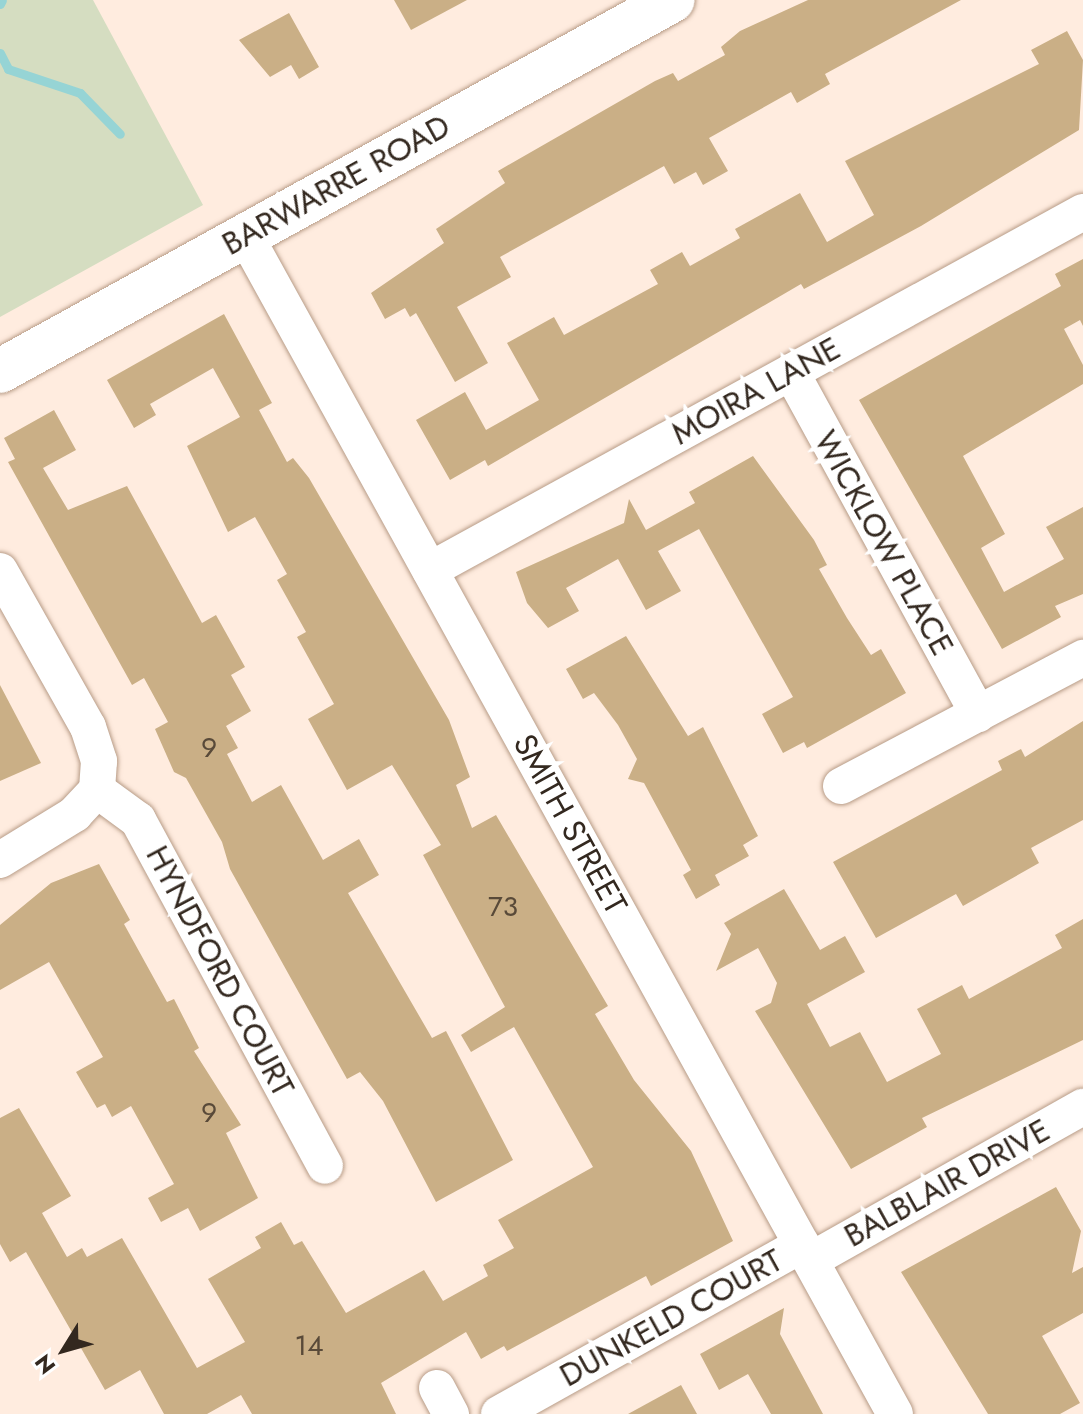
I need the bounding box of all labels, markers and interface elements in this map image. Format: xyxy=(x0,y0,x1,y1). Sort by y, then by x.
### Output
street label: BARWARRE ROAD xyxy=(216,107,456,263)
street label: MOIRA LANE xyxy=(665,329,847,453)
street label: WICKLOW PLACE xyxy=(806,424,962,662)
street label: SMITH STREET xyxy=(505,728,635,920)
house number: 9 xyxy=(201,731,217,765)
street label: HYNDFORD COURT xyxy=(138,839,302,1103)
house number: 73 xyxy=(488,890,518,924)
house number: 9 xyxy=(201,1096,217,1130)
street label: BALBLAIR DRIVE xyxy=(838,1111,1056,1255)
street label: DUNKELD COURT xyxy=(553,1241,789,1395)
north arrow xyxy=(24,1310,104,1390)
house number: 14 xyxy=(295,1329,323,1363)
text: N xyxy=(27,1348,63,1381)

